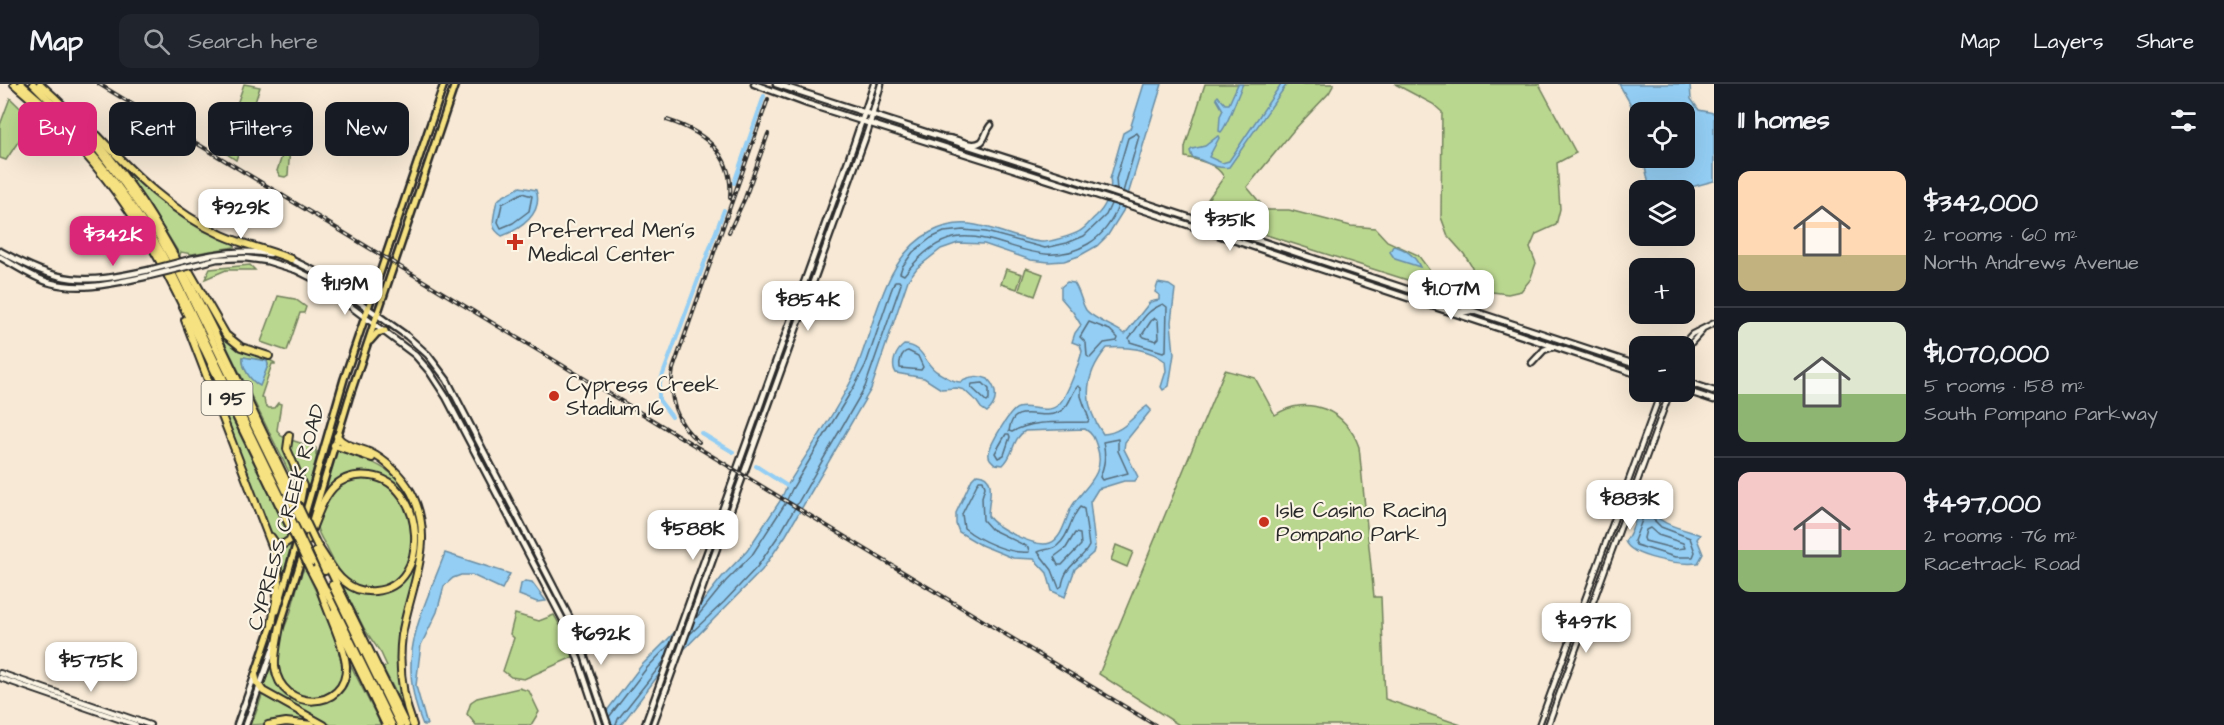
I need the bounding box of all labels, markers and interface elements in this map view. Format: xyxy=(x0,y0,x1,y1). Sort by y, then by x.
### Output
search box xyxy=(119,14,539,68)
text: Map xyxy=(30,22,83,61)
icon: search xyxy=(140,25,173,58)
text: Search here xyxy=(188,26,318,57)
text: Map xyxy=(1960,27,2000,56)
text: Layers xyxy=(2033,27,2103,56)
text: Share xyxy=(2136,27,2194,56)
chip: Buy xyxy=(18,102,97,156)
chip: Rent xyxy=(109,102,196,156)
chip: Filters xyxy=(208,102,313,156)
chip: New xyxy=(325,102,409,156)
map controls xyxy=(1629,102,1695,402)
button: locate xyxy=(1629,102,1695,168)
text: 11 homes xyxy=(1738,102,1830,138)
icon: filters xyxy=(2167,104,2200,137)
button: layers xyxy=(1629,180,1695,246)
text: $342,000 xyxy=(1924,185,2038,221)
pin: $929K xyxy=(199,189,283,240)
text: $929K xyxy=(212,194,270,222)
icon: home xyxy=(1786,195,1858,267)
pin: $351K xyxy=(1188,201,1272,252)
text: $351K xyxy=(1205,206,1255,234)
pin: $342K xyxy=(71,216,155,267)
place label: Preferred Men's Medical Center xyxy=(528,216,695,269)
text: $342K xyxy=(84,221,142,249)
text: 2 rooms · 60 m² xyxy=(1924,221,2078,249)
marker: Preferred Men's Medical Center xyxy=(506,233,524,251)
text: North Andrews Avenue xyxy=(1924,249,2139,277)
button: + xyxy=(1629,258,1695,324)
pin: $1.19M xyxy=(296,265,394,316)
text: $1.19M xyxy=(322,270,369,298)
pin: $1.07M xyxy=(1402,270,1500,321)
text: $1.07M xyxy=(1422,275,1480,303)
pin: $854K xyxy=(766,281,850,332)
text: $854K xyxy=(776,286,840,314)
button: − xyxy=(1629,336,1695,402)
text: $1,070,000 xyxy=(1924,336,2049,372)
icon: home xyxy=(1786,346,1858,418)
place label: Cypress Creek Stadium 16 xyxy=(566,370,719,423)
text: 5 rooms · 158 m² xyxy=(1924,372,2085,400)
road number: I 95 xyxy=(202,381,252,415)
marker: Cypress Creek Stadium 16 xyxy=(547,389,561,403)
street label: CYPRESS CREEK ROAD xyxy=(240,400,333,634)
text: South Pompano Parkway xyxy=(1924,400,2158,428)
pin: $883K xyxy=(1588,480,1672,531)
text: $883K xyxy=(1600,485,1660,513)
text: $497,000 xyxy=(1924,486,2041,522)
place label: Isle Casino Racing Pompano Park xyxy=(1276,496,1446,550)
icon: home xyxy=(1786,496,1858,568)
pin: $588K xyxy=(651,510,735,561)
text: $588K xyxy=(661,515,725,543)
marker: Isle Casino Racing Pompano Park xyxy=(1257,515,1271,529)
text: 2 rooms · 76 m² xyxy=(1924,522,2077,550)
text: Racetrack Road xyxy=(1924,550,2080,578)
pin: $497K xyxy=(1544,603,1628,654)
text: $497K xyxy=(1556,608,1616,636)
pin: $692K xyxy=(559,615,643,666)
text: $692K xyxy=(572,620,630,648)
pin: $575K xyxy=(49,642,133,693)
text: $575K xyxy=(59,647,123,675)

